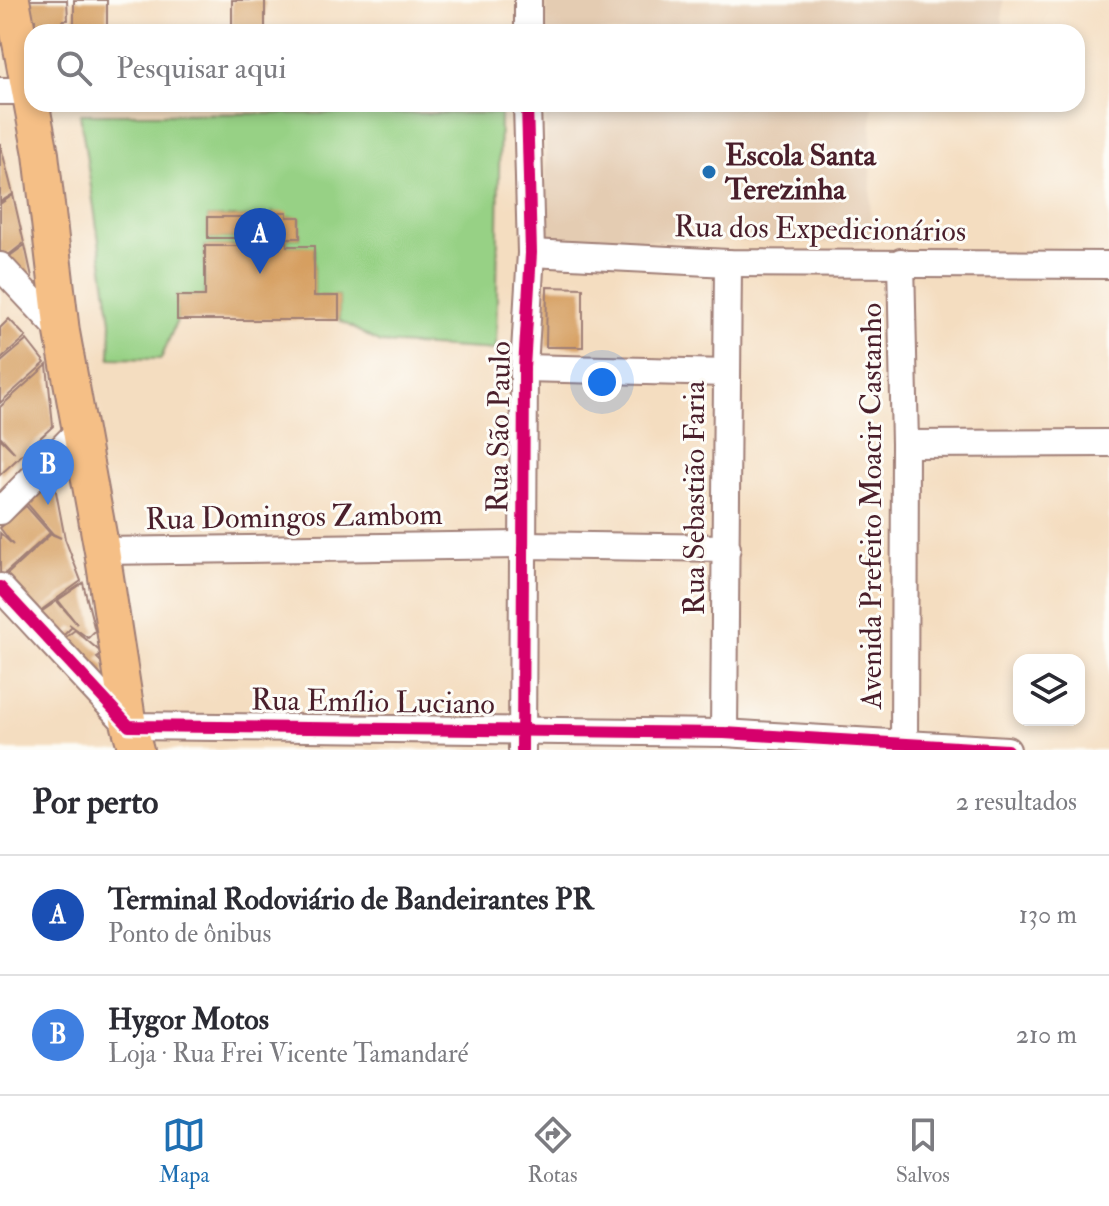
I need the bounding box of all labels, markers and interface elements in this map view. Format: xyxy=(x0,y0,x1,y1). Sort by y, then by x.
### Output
search box xyxy=(24,24,1085,112)
icon: search xyxy=(52,46,96,90)
text: Pesquisar aqui xyxy=(116,50,286,87)
place label: Escola Santa Terezinha xyxy=(724,137,878,208)
marker: Escola Santa Terezinha xyxy=(700,163,718,181)
pin: A xyxy=(234,208,286,274)
street label: Rua dos Expedicionários xyxy=(674,208,966,250)
street label: Avenida Prefeito Moacir Castanho xyxy=(853,303,890,710)
street label: Rua São Paulo xyxy=(479,341,519,513)
your location xyxy=(582,362,622,402)
street label: Rua Sebastião Faria xyxy=(676,380,713,615)
pin: B xyxy=(22,439,74,505)
street label: Rua Domingos Zambom xyxy=(145,496,443,538)
map controls xyxy=(1013,654,1085,726)
button: layers xyxy=(1013,654,1085,726)
street label: Rua Emílio Luciano xyxy=(251,681,495,723)
text: Por perto xyxy=(32,781,158,824)
text: 2 resultados xyxy=(956,786,1077,818)
text: Terminal Rodoviário de Bandeirantes PR xyxy=(108,881,594,918)
text: A xyxy=(50,899,66,931)
text: 130 m xyxy=(1019,899,1077,931)
text: Ponto de ônibus xyxy=(108,918,271,950)
text: Hygor Motos xyxy=(108,1001,269,1038)
text: B xyxy=(49,1019,67,1051)
text: 210 m xyxy=(1016,1019,1077,1051)
text: Loja · Rua Frei Vicente Tamandaré xyxy=(108,1038,468,1070)
tab: Mapa xyxy=(159,1113,209,1189)
tab: Rotas xyxy=(528,1113,577,1189)
tab: Salvos xyxy=(896,1113,950,1189)

